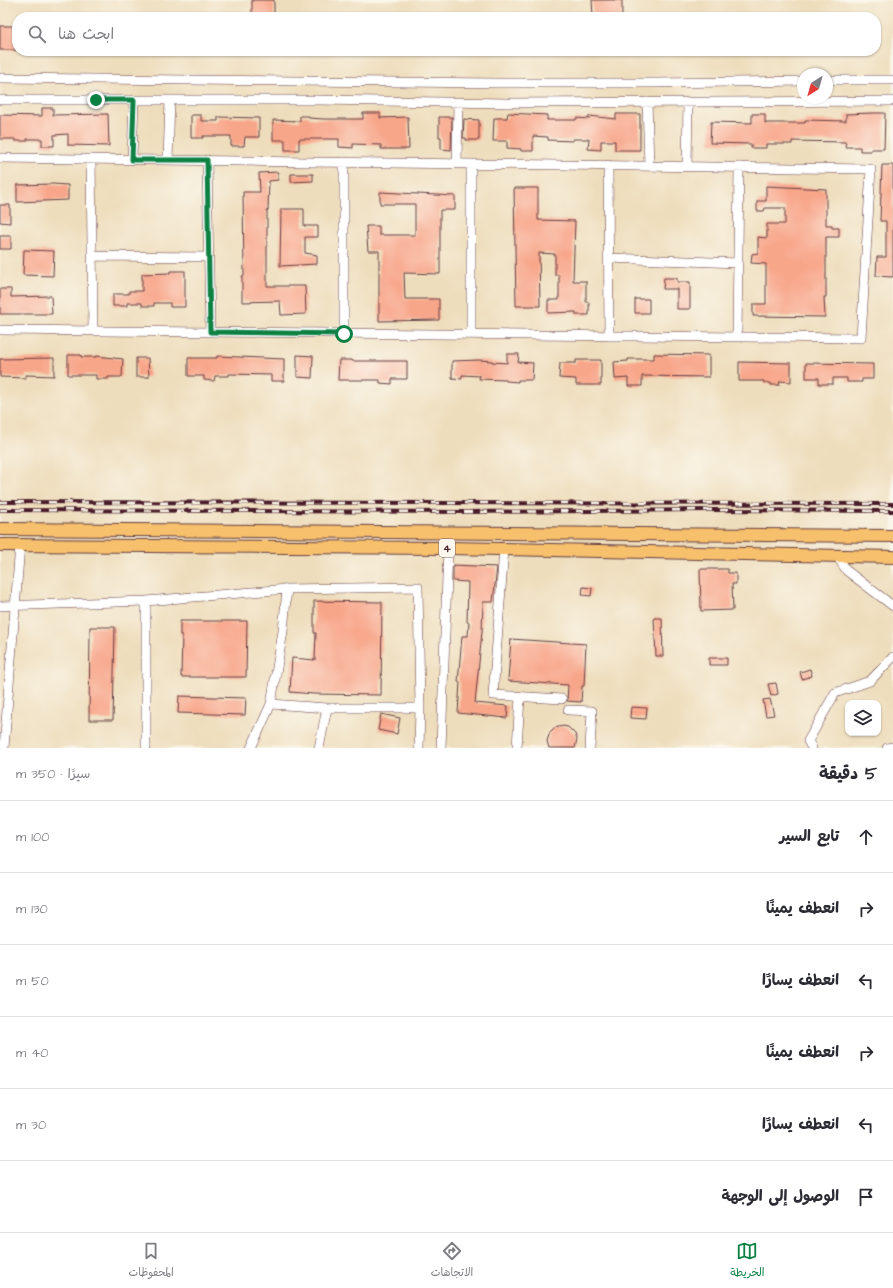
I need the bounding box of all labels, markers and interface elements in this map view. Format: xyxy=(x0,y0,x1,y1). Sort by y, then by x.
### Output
search box xyxy=(12,12,881,56)
icon: search xyxy=(26,23,48,45)
text: ابحث هنا xyxy=(58,24,114,45)
north arrow xyxy=(797,68,833,104)
route end xyxy=(87,91,105,109)
route start xyxy=(335,325,353,343)
road number: 4 xyxy=(439,539,455,557)
map controls xyxy=(845,700,881,736)
button: layers xyxy=(845,700,881,736)
text: 5 دقيقة xyxy=(819,762,877,786)
text: سيرًا · 350 m xyxy=(16,765,90,783)
text: تابع السير xyxy=(780,826,839,847)
icon: ahead xyxy=(855,826,877,848)
text: 100 m xyxy=(16,828,49,846)
text: انعطف يمينًا xyxy=(766,898,839,919)
icon: right xyxy=(855,898,877,920)
text: 130 m xyxy=(16,900,48,918)
text: انعطف يسارًا xyxy=(762,970,839,991)
icon: left xyxy=(855,970,877,992)
text: 50 m xyxy=(16,972,49,990)
text: انعطف يمينًا xyxy=(766,1042,839,1063)
icon: right xyxy=(855,1042,877,1064)
text: 40 m xyxy=(16,1044,48,1062)
text: انعطف يسارًا xyxy=(762,1114,839,1135)
icon: left xyxy=(855,1114,877,1136)
text: 30 m xyxy=(16,1116,46,1134)
text: الوصول إلى الوجهة xyxy=(722,1186,839,1207)
icon: arrive xyxy=(855,1186,877,1208)
tab: المحفوظات xyxy=(129,1240,174,1282)
tab: الاتجاهات xyxy=(431,1240,473,1282)
tab: الخريطة xyxy=(730,1240,765,1282)

